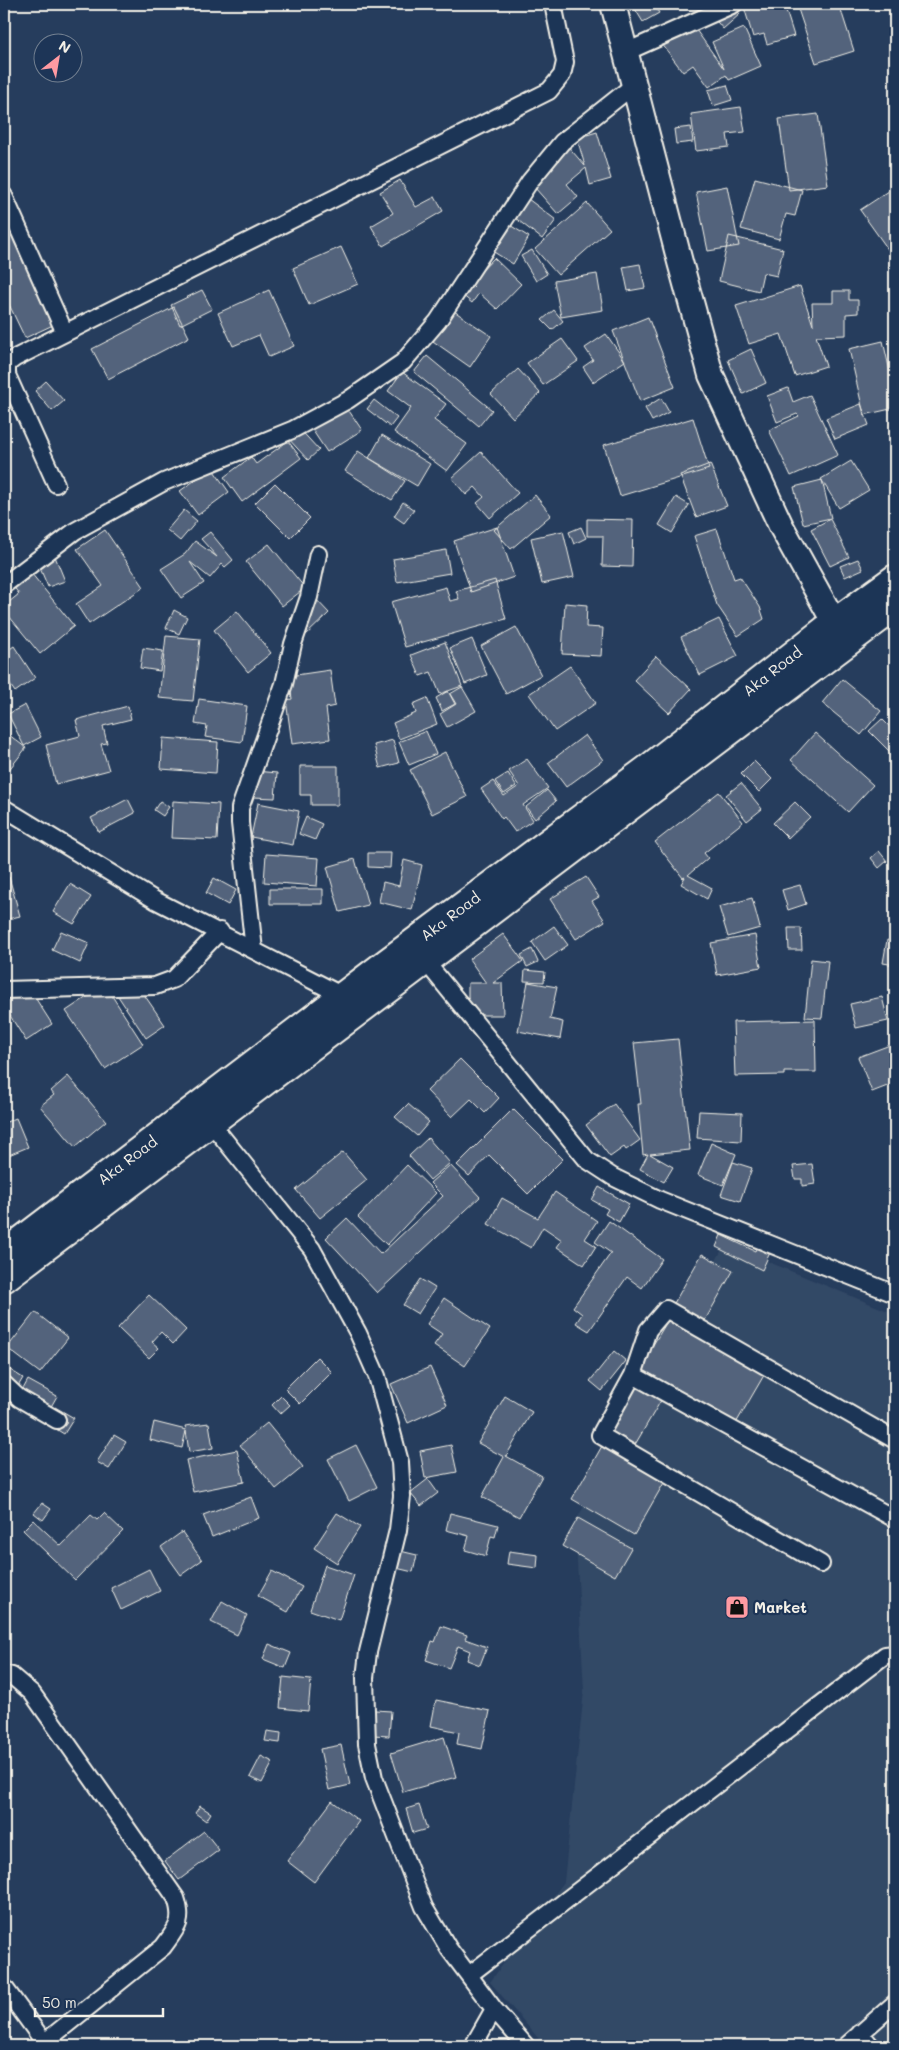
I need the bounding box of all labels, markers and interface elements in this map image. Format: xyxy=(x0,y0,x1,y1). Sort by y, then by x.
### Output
north arrow xyxy=(32,32,82,82)
text: N xyxy=(55,36,74,57)
street label: Aka Road xyxy=(738,642,806,700)
street label: Aka Road xyxy=(416,887,484,945)
street label: Aka Road xyxy=(93,1131,161,1189)
shop icon: Market xyxy=(724,1594,750,1620)
place label: Market xyxy=(754,1597,807,1617)
scale bar xyxy=(35,1985,162,2017)
text: 50 m xyxy=(42,1992,77,2012)

